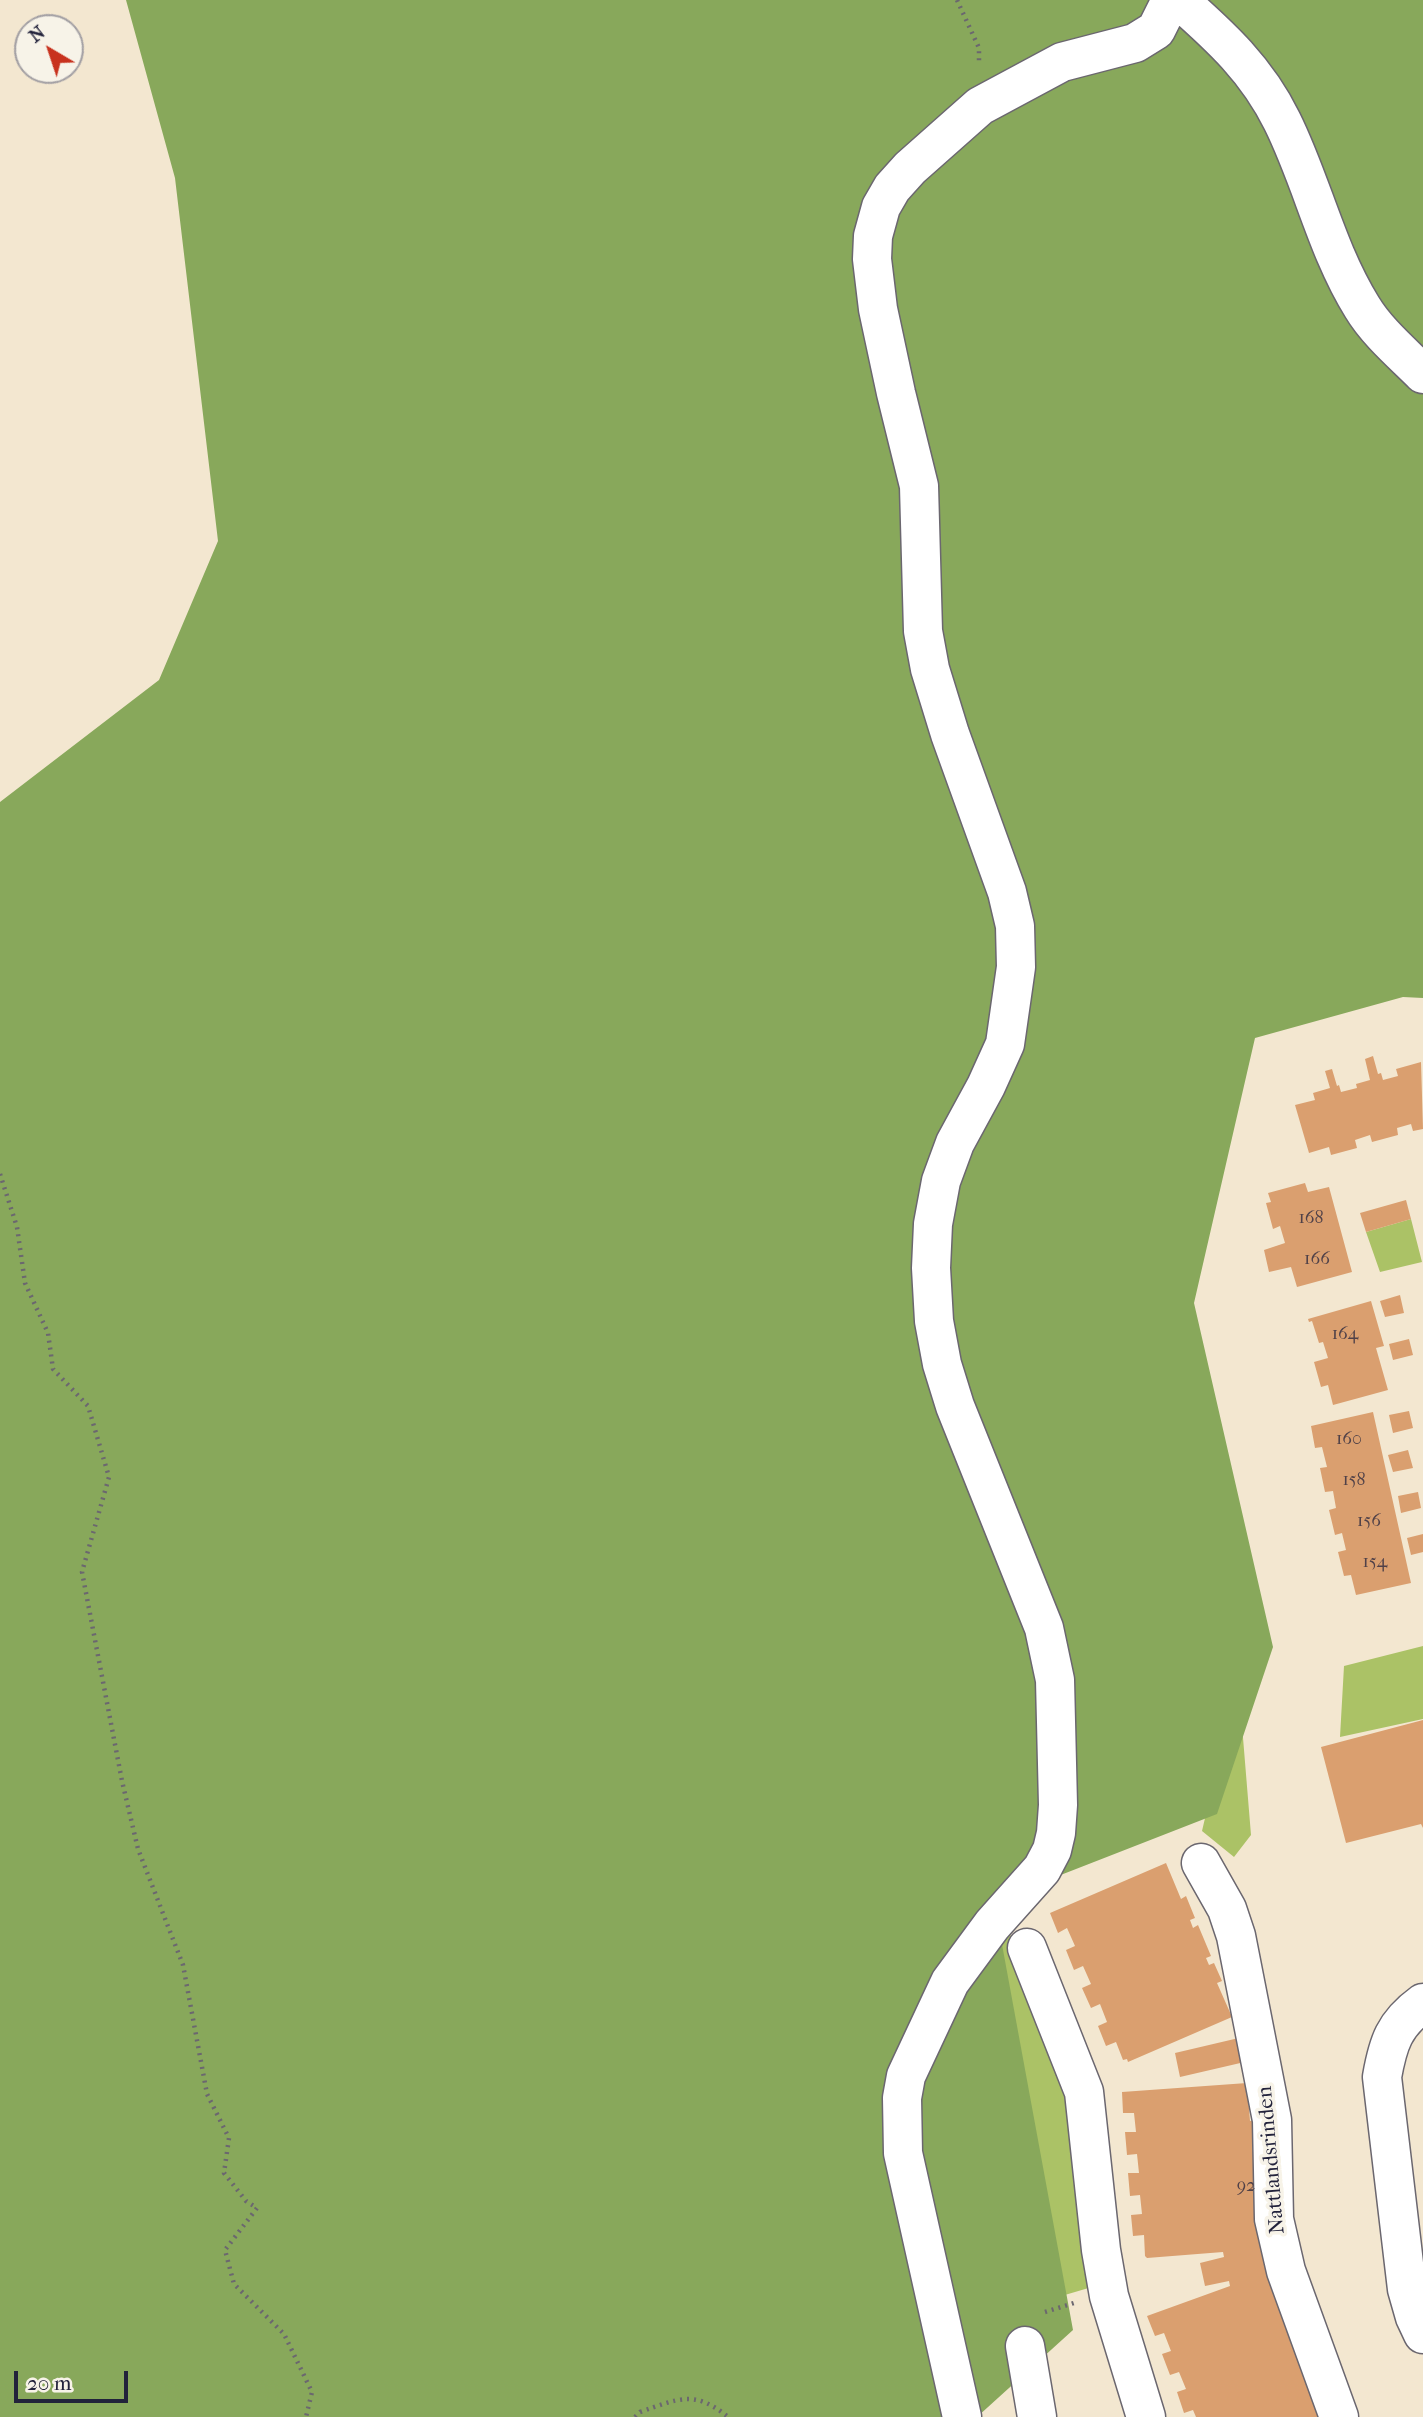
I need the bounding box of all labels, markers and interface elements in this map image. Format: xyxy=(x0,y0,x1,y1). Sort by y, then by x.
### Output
north arrow xyxy=(14,14,84,84)
text: N xyxy=(25,21,50,47)
house number: 168 xyxy=(1298,1208,1324,1230)
house number: 166 xyxy=(1304,1249,1330,1271)
house number: 164 xyxy=(1332,1324,1358,1346)
house number: 160 xyxy=(1336,1429,1362,1451)
house number: 158 xyxy=(1342,1470,1366,1492)
house number: 156 xyxy=(1357,1511,1381,1533)
house number: 154 xyxy=(1363,1552,1387,1574)
street label: Nattlandsrinden xyxy=(1253,2085,1291,2235)
house number: 92 xyxy=(1237,2176,1255,2198)
scale bar xyxy=(18,2358,131,2402)
text: 20 m xyxy=(27,2371,71,2395)

